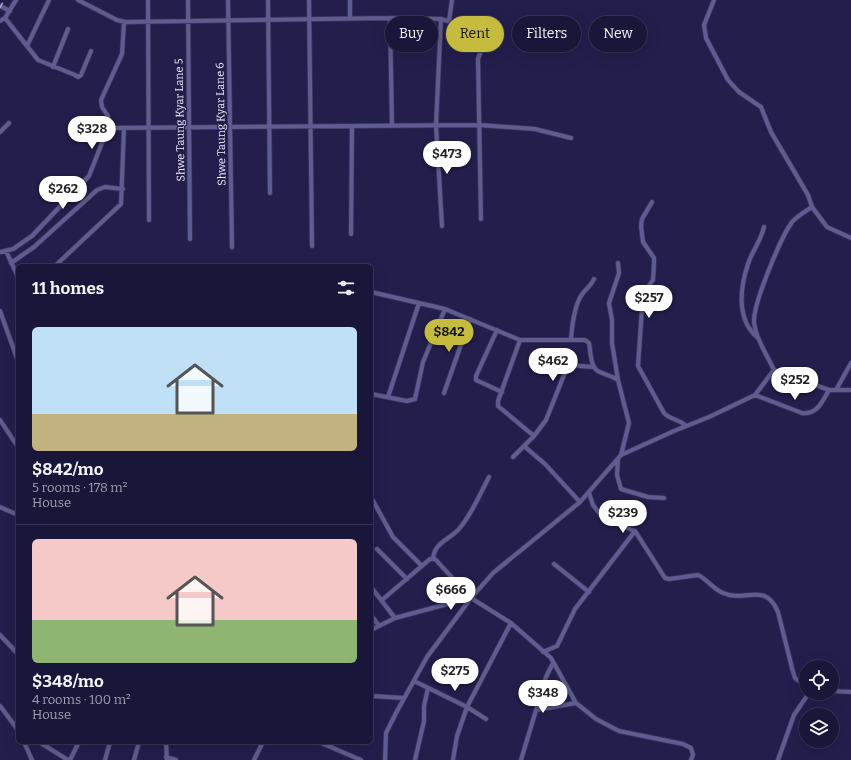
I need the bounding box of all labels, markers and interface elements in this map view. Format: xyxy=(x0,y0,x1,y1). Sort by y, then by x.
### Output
chip: Buy xyxy=(385,16,438,52)
chip: Rent xyxy=(446,16,504,52)
chip: Filters xyxy=(512,16,581,52)
chip: New xyxy=(589,16,647,52)
street label: Shwe Taung Kyar Lane 5 xyxy=(172,58,188,182)
street label: Shwe Taung Kyar Lane 6 xyxy=(213,62,229,186)
pin: $328 xyxy=(68,116,116,150)
text: $328 xyxy=(77,121,107,136)
pin: $473 xyxy=(423,141,471,175)
text: $473 xyxy=(432,146,462,161)
pin: $262 xyxy=(39,176,87,210)
text: $262 xyxy=(48,181,78,196)
icon: filters xyxy=(335,277,357,299)
text: 11 homes xyxy=(32,278,104,299)
pin: $257 xyxy=(625,285,673,319)
text: $257 xyxy=(634,290,664,305)
pin: $842 xyxy=(425,319,473,353)
text: $842 xyxy=(434,324,464,339)
pin: $462 xyxy=(529,348,577,382)
icon: home xyxy=(159,353,231,425)
text: $462 xyxy=(538,353,568,368)
pin: $252 xyxy=(771,367,819,401)
text: $252 xyxy=(780,372,810,387)
text: $842/mo xyxy=(32,459,104,480)
text: 5 rooms · 178 m² xyxy=(32,480,127,495)
text: House xyxy=(32,495,71,510)
pin: $239 xyxy=(599,500,647,534)
text: $239 xyxy=(608,505,638,520)
icon: home xyxy=(159,565,231,637)
pin: $666 xyxy=(427,577,475,611)
text: $666 xyxy=(436,582,466,597)
pin: $275 xyxy=(431,658,479,692)
map controls xyxy=(799,660,839,748)
button: locate xyxy=(799,660,839,700)
text: $275 xyxy=(440,663,470,678)
text: $348/mo xyxy=(32,671,104,692)
pin: $348 xyxy=(519,680,567,714)
text: $348 xyxy=(527,685,559,700)
text: 4 rooms · 100 m² xyxy=(32,692,131,707)
text: House xyxy=(32,707,71,722)
button: layers xyxy=(799,708,839,748)

